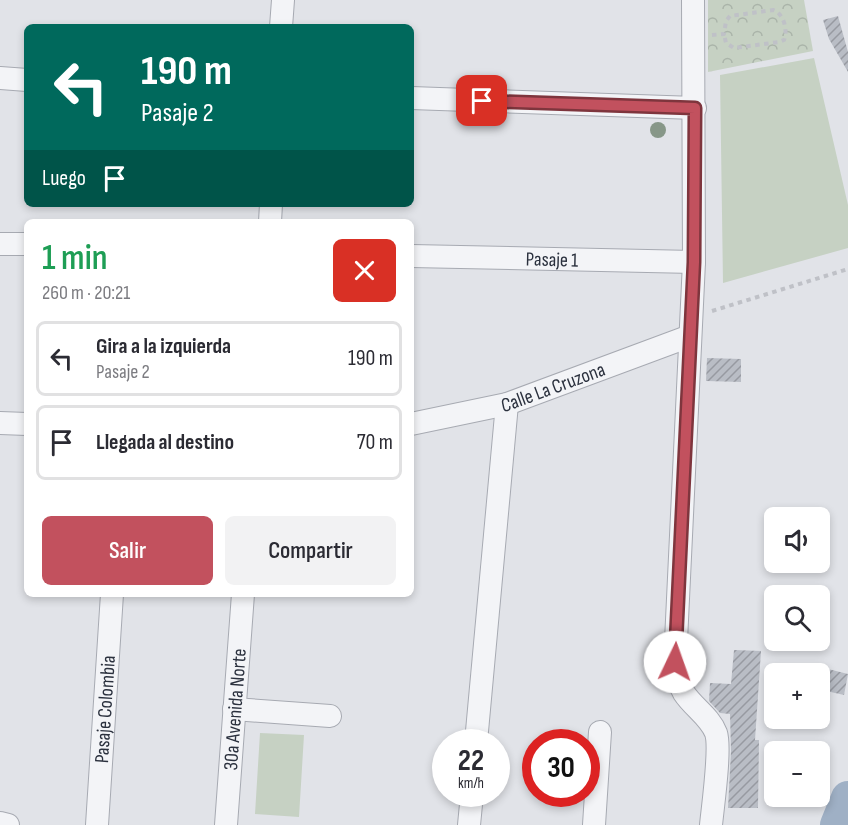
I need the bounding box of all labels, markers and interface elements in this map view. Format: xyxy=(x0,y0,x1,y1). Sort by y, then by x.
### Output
text: 190 m xyxy=(141,46,232,97)
icon: left xyxy=(42,48,120,126)
pin xyxy=(456,75,507,126)
icon: arrive xyxy=(465,84,498,117)
text: Pasaje 2 xyxy=(141,97,214,129)
icon: arrive xyxy=(98,162,131,195)
text: Luego xyxy=(42,165,86,192)
text: 1 min xyxy=(42,237,107,280)
button: close xyxy=(333,239,396,302)
street label: Pasaje 1 xyxy=(525,247,578,273)
text: 260 m · 20:21 xyxy=(42,281,130,305)
text: Gira a la izquierda xyxy=(96,333,231,360)
icon: left xyxy=(45,342,78,375)
text: 190 m xyxy=(348,345,393,372)
street label: Calle La Cruzona xyxy=(499,358,609,418)
text: Pasaje 2 xyxy=(96,360,150,384)
icon: arrive xyxy=(45,426,78,459)
text: Llegada al destino xyxy=(96,429,234,456)
text: 70 m xyxy=(357,429,393,456)
map controls xyxy=(764,507,830,807)
button: sound xyxy=(764,507,830,573)
button: Salir xyxy=(42,516,213,585)
button: Compartir xyxy=(225,516,396,585)
button: search xyxy=(764,585,830,651)
position arrow xyxy=(643,630,707,694)
street label: 30a Avenida Norte xyxy=(219,648,252,771)
street label: Pasaje Colombia xyxy=(90,655,121,764)
button: + xyxy=(764,663,830,729)
speed limit sign: 30 xyxy=(522,729,600,807)
button: − xyxy=(764,741,830,807)
text: 22 xyxy=(458,743,484,779)
text: km/h xyxy=(458,774,484,793)

